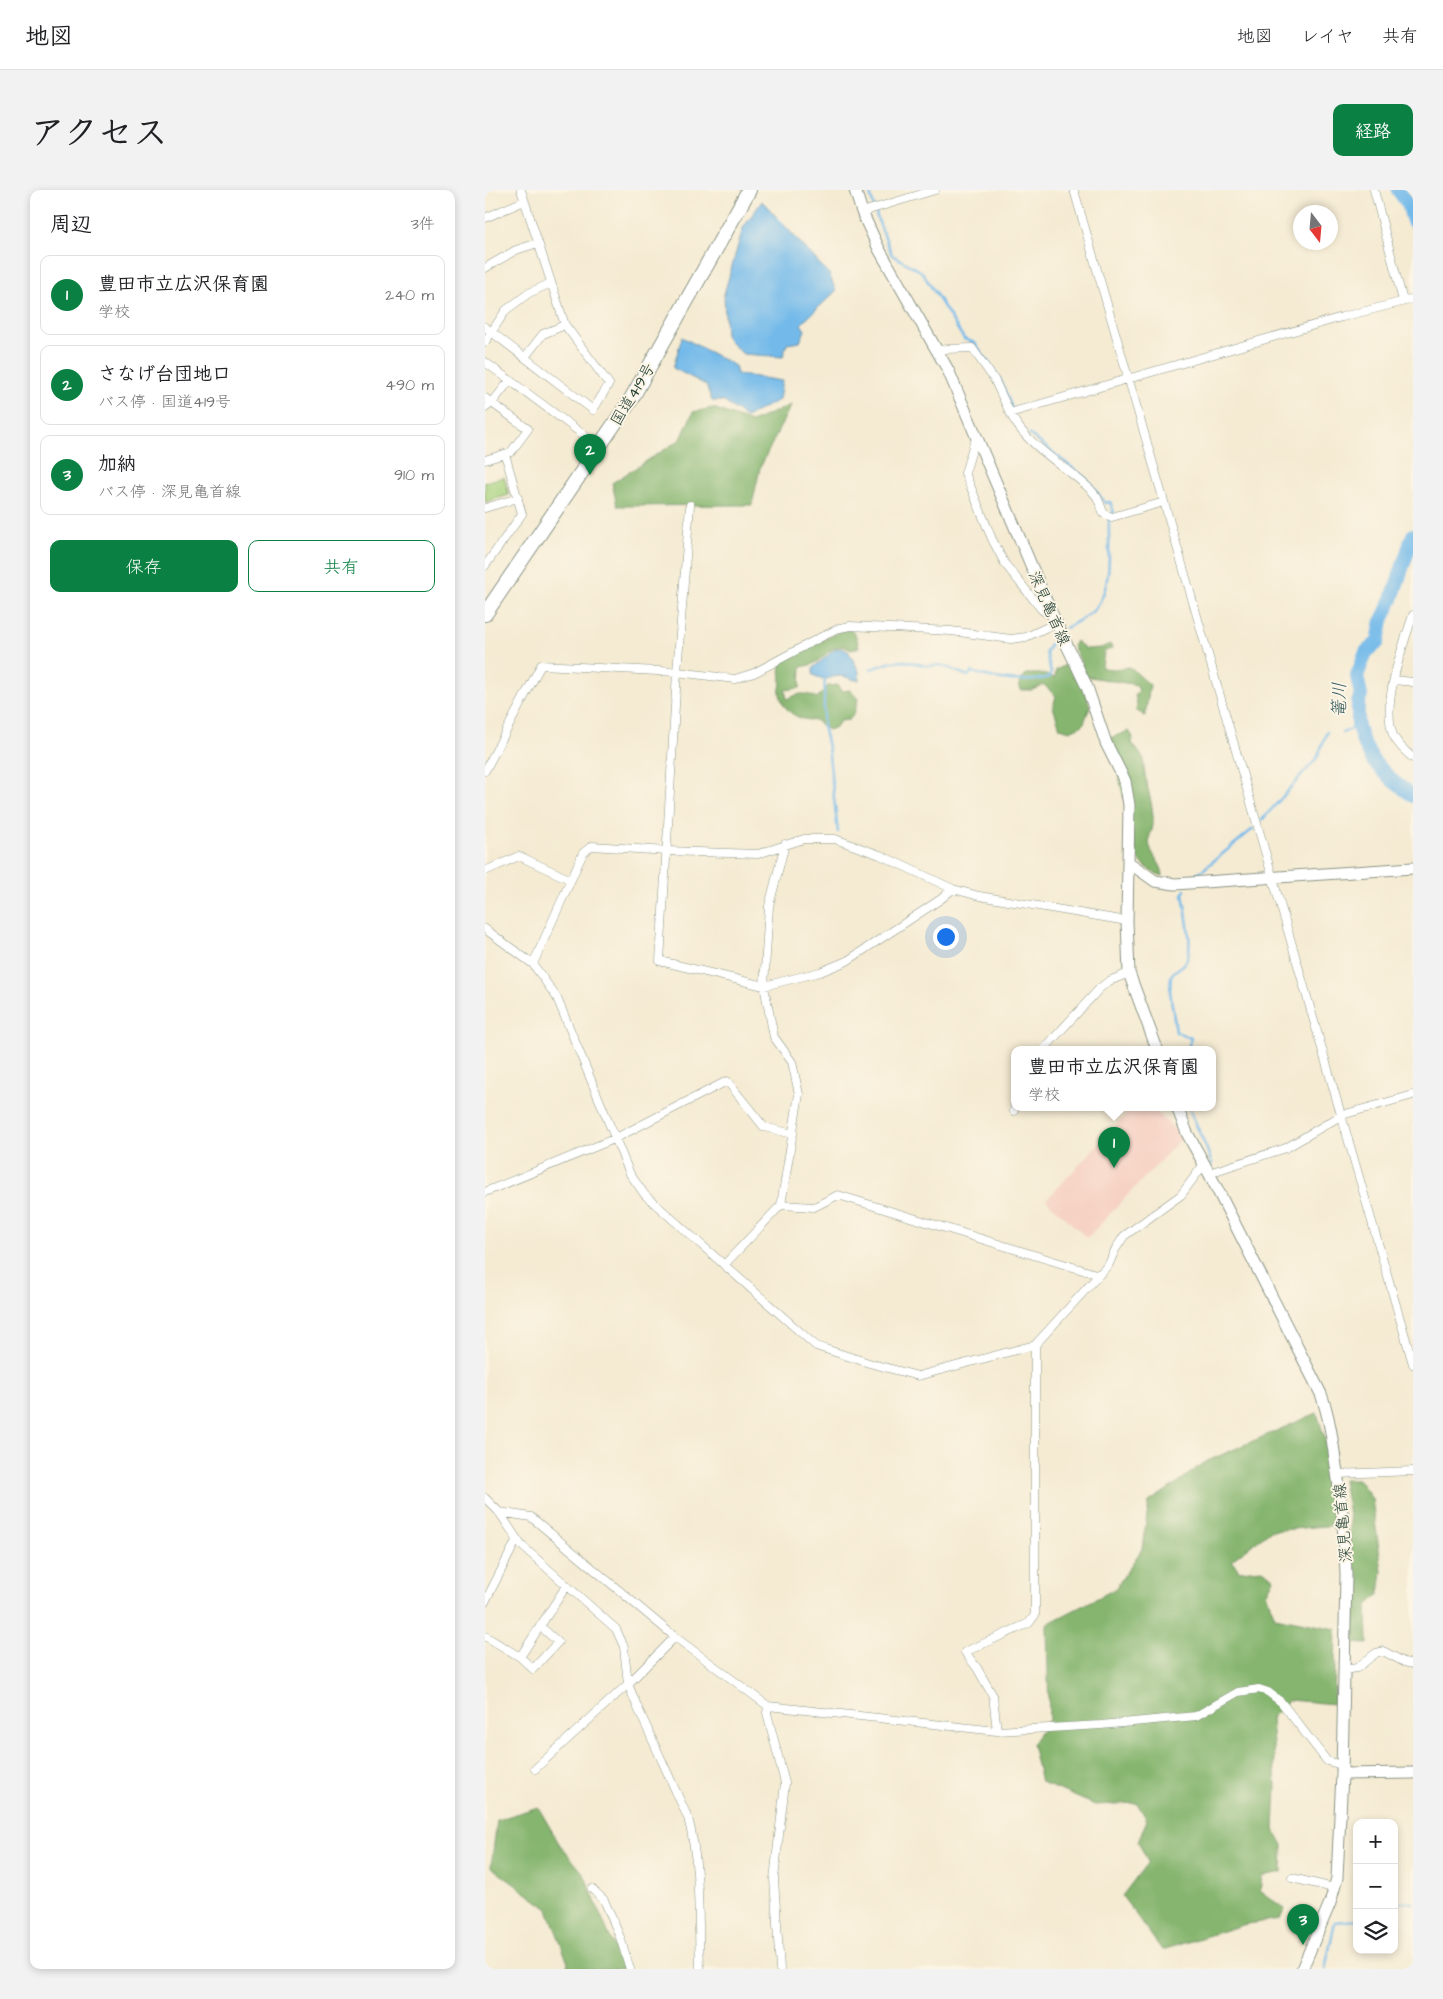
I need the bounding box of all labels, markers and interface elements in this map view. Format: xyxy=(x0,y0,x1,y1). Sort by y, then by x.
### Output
text: 地図 xyxy=(25,20,73,54)
text: 地図 xyxy=(1237,24,1273,49)
text: レイヤ xyxy=(1301,24,1354,49)
text: 共有 xyxy=(1382,24,1418,49)
button: 経路 xyxy=(1333,104,1413,156)
text: アクセス xyxy=(30,109,168,158)
north arrow xyxy=(1293,205,1338,250)
text: 周辺 xyxy=(50,210,92,239)
text: 3件 xyxy=(411,213,435,235)
text: 豊田市立広沢保育園 xyxy=(98,271,269,298)
text: 1 xyxy=(66,284,68,306)
text: 240 m xyxy=(385,284,434,306)
text: 学校 xyxy=(98,301,130,323)
street label: 国道419号 xyxy=(605,359,660,430)
text: さなげ台団地口 xyxy=(98,361,231,388)
text: 2 xyxy=(62,374,72,396)
text: 490 m xyxy=(385,374,434,396)
text: バス停 · 国道419号 xyxy=(98,391,231,413)
pin: 2 xyxy=(574,434,606,475)
text: 加納 xyxy=(98,451,136,478)
text: 3 xyxy=(63,464,71,486)
text: 910 m xyxy=(394,464,434,486)
text: バス停 · 深見亀首線 xyxy=(98,481,241,503)
button: 保存 xyxy=(50,540,238,592)
button: 共有 xyxy=(248,540,435,592)
street label: 深見亀首線 xyxy=(1023,567,1075,649)
water label: 篭川 xyxy=(1327,682,1352,718)
your location xyxy=(933,924,959,950)
popup xyxy=(1011,1046,1216,1111)
text: 豊田市立広沢保育園 xyxy=(1028,1054,1199,1081)
text: 学校 xyxy=(1028,1084,1060,1106)
pin: 1 xyxy=(1098,1127,1130,1168)
street label: 深見亀首線 xyxy=(1329,1482,1357,1564)
map controls xyxy=(1353,1819,1398,1954)
button: + xyxy=(1353,1819,1398,1864)
button: − xyxy=(1353,1864,1398,1909)
pin: 3 xyxy=(1287,1904,1319,1945)
button: layers xyxy=(1353,1909,1398,1954)

